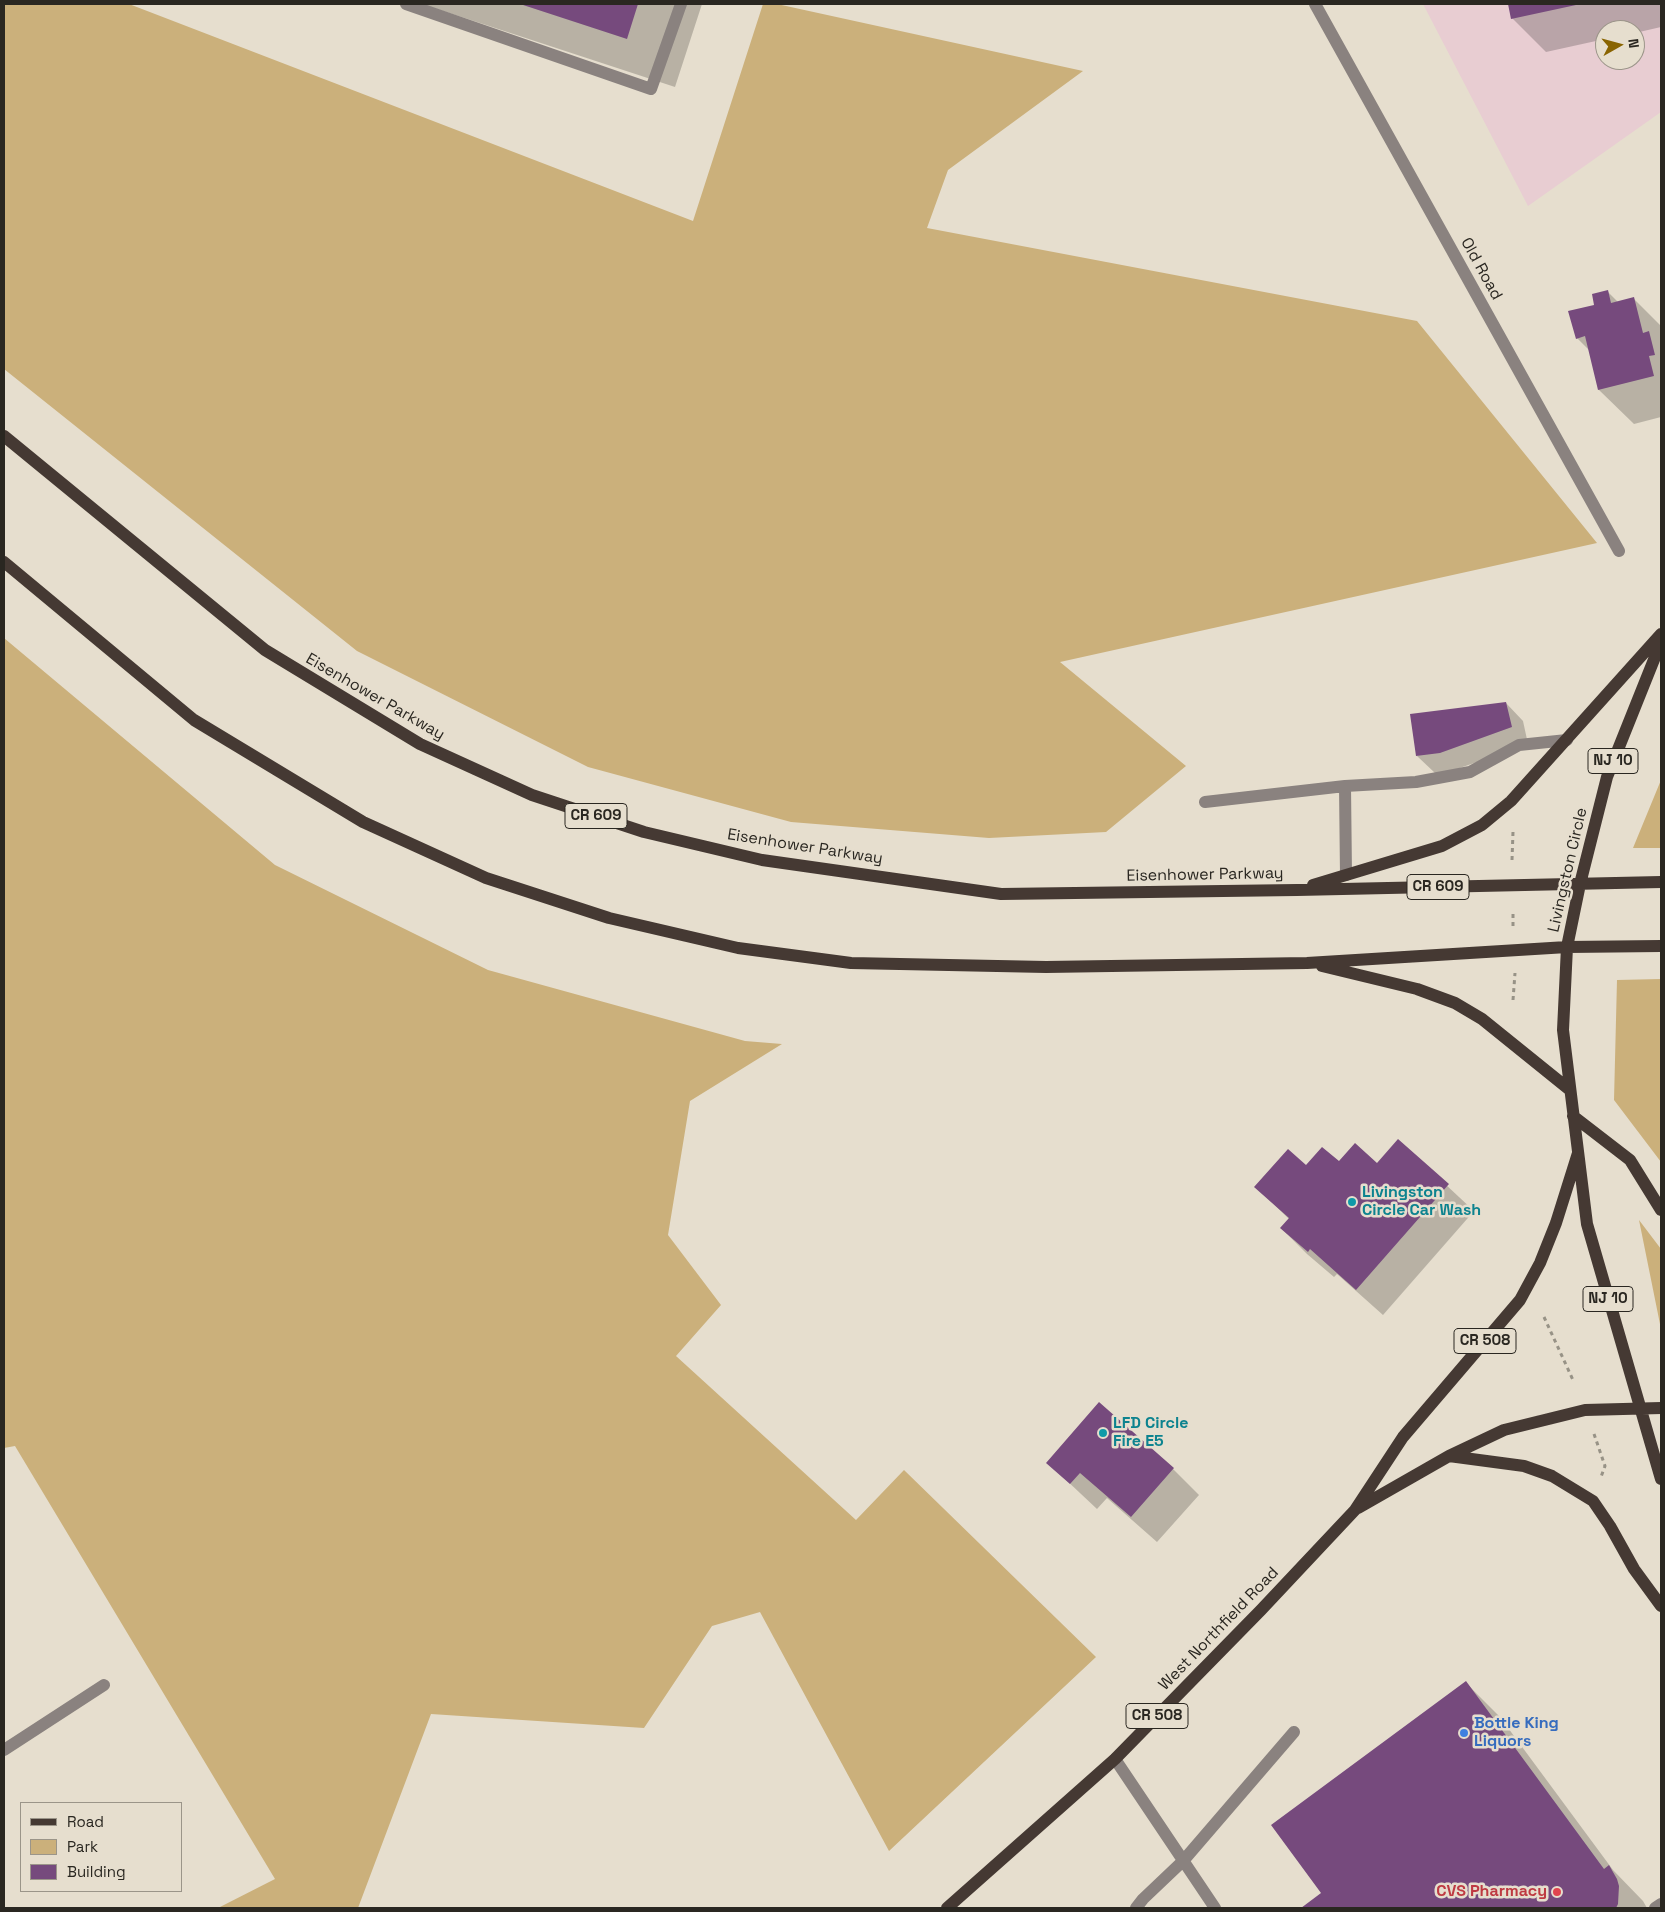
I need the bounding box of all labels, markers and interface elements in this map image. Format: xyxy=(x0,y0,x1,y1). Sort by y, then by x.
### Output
north arrow xyxy=(1595,20,1645,70)
text: N xyxy=(1624,38,1643,49)
street label: Old Road xyxy=(1456,234,1506,304)
street label: Eisenhower Parkway xyxy=(302,649,448,745)
road number: NJ 10 xyxy=(1588,748,1638,774)
road number: CR 609 xyxy=(565,804,627,828)
street label: Livingston Circle xyxy=(1544,806,1592,934)
street label: Eisenhower Parkway xyxy=(726,825,884,869)
street label: Eisenhower Parkway xyxy=(1126,864,1284,886)
road number: CR 609 xyxy=(1407,874,1469,900)
place label: Livingston Circle Car Wash xyxy=(1362,1183,1481,1221)
marker: Livingston Circle Car Wash xyxy=(1346,1196,1358,1208)
road number: NJ 10 xyxy=(1583,1286,1633,1312)
road number: CR 508 xyxy=(1454,1328,1516,1354)
place label: LFD Circle Fire E5 xyxy=(1113,1414,1188,1452)
marker: LFD Circle Fire E5 xyxy=(1097,1427,1109,1439)
street label: West Northfield Road xyxy=(1155,1563,1283,1695)
road number: CR 508 xyxy=(1126,1704,1188,1728)
place label: Bottle King Liquors xyxy=(1474,1714,1559,1752)
marker: Bottle King Liquors xyxy=(1458,1727,1470,1739)
legend xyxy=(20,1802,182,1892)
text: Road xyxy=(67,1812,104,1831)
text: Park xyxy=(67,1837,98,1856)
text: Building xyxy=(67,1862,126,1881)
place label: CVS Pharmacy xyxy=(1436,1882,1547,1902)
marker: CVS Pharmacy xyxy=(1551,1886,1563,1898)

